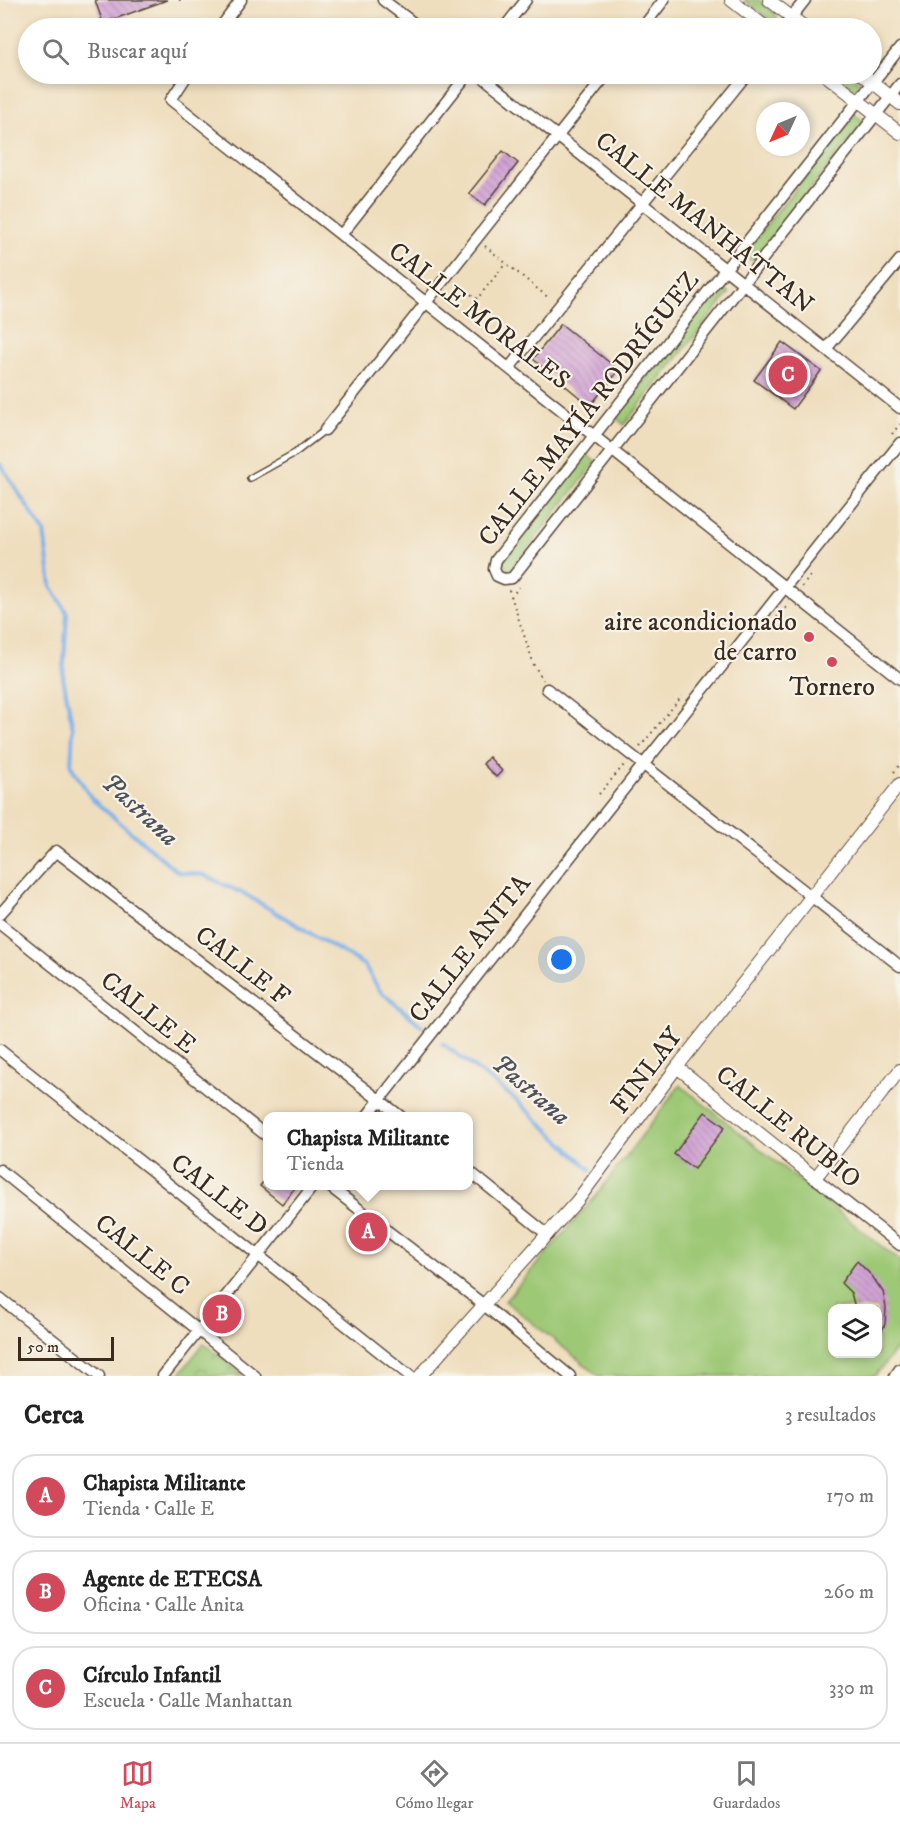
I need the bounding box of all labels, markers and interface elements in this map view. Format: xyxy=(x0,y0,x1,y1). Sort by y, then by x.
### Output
search box xyxy=(18,18,882,84)
icon: search xyxy=(39,35,72,68)
text: Buscar aquí xyxy=(87,38,187,65)
north arrow xyxy=(756,102,810,156)
street label: CALLE MANHATTAN xyxy=(588,125,820,321)
street label: CALLE MORALES xyxy=(382,235,576,397)
street label: CALLE MAYÍA RODRÍGUEZ xyxy=(470,264,707,553)
pin: C xyxy=(768,352,808,398)
place label: aire acondicionado de carro xyxy=(604,606,797,669)
marker: aire acondicionado de carro xyxy=(802,630,816,644)
marker: Tornero xyxy=(825,655,839,669)
place label: Tornero xyxy=(789,671,875,704)
water label: Pastrana xyxy=(94,766,186,854)
street label: CALLE ANITA xyxy=(402,868,539,1030)
street label: CALLE F xyxy=(188,919,296,1013)
your location xyxy=(547,945,576,974)
street label: CALLE E xyxy=(93,964,203,1062)
street label: FINLAY xyxy=(604,1021,691,1121)
water label: Pastrana xyxy=(485,1047,577,1133)
street label: CALLE RUBIO xyxy=(709,1058,867,1196)
popup xyxy=(263,1112,473,1190)
text: Chapista Militante xyxy=(287,1125,449,1152)
street label: CALLE D xyxy=(164,1147,274,1243)
text: Tienda xyxy=(287,1152,344,1177)
street label: CALLE C xyxy=(88,1207,196,1303)
pin: A xyxy=(348,1210,388,1254)
pin: B xyxy=(202,1292,242,1336)
map controls xyxy=(828,1304,882,1358)
button: layers xyxy=(828,1304,882,1358)
scale bar xyxy=(18,1334,114,1362)
text: 50 m xyxy=(27,1337,59,1357)
text: Cerca xyxy=(24,1399,84,1432)
text: 3 resultados xyxy=(785,1403,876,1428)
text: Chapista Militante xyxy=(83,1470,246,1497)
text: A xyxy=(39,1484,52,1509)
text: 170 m xyxy=(826,1484,874,1509)
text: Tienda · Calle E xyxy=(83,1497,214,1522)
text: Agente de ETECSA xyxy=(83,1566,262,1593)
text: B xyxy=(39,1580,52,1605)
text: 260 m xyxy=(824,1580,874,1605)
text: Oficina · Calle Anita xyxy=(83,1593,244,1618)
text: Círculo Infantil xyxy=(83,1662,221,1689)
text: C xyxy=(39,1676,52,1701)
text: 330 m xyxy=(829,1676,874,1701)
text: Escuela · Calle Manhattan xyxy=(83,1689,293,1714)
tab: Mapa xyxy=(120,1757,156,1813)
tab: Cómo llegar xyxy=(395,1757,474,1813)
tab: Guardados xyxy=(713,1757,780,1813)

